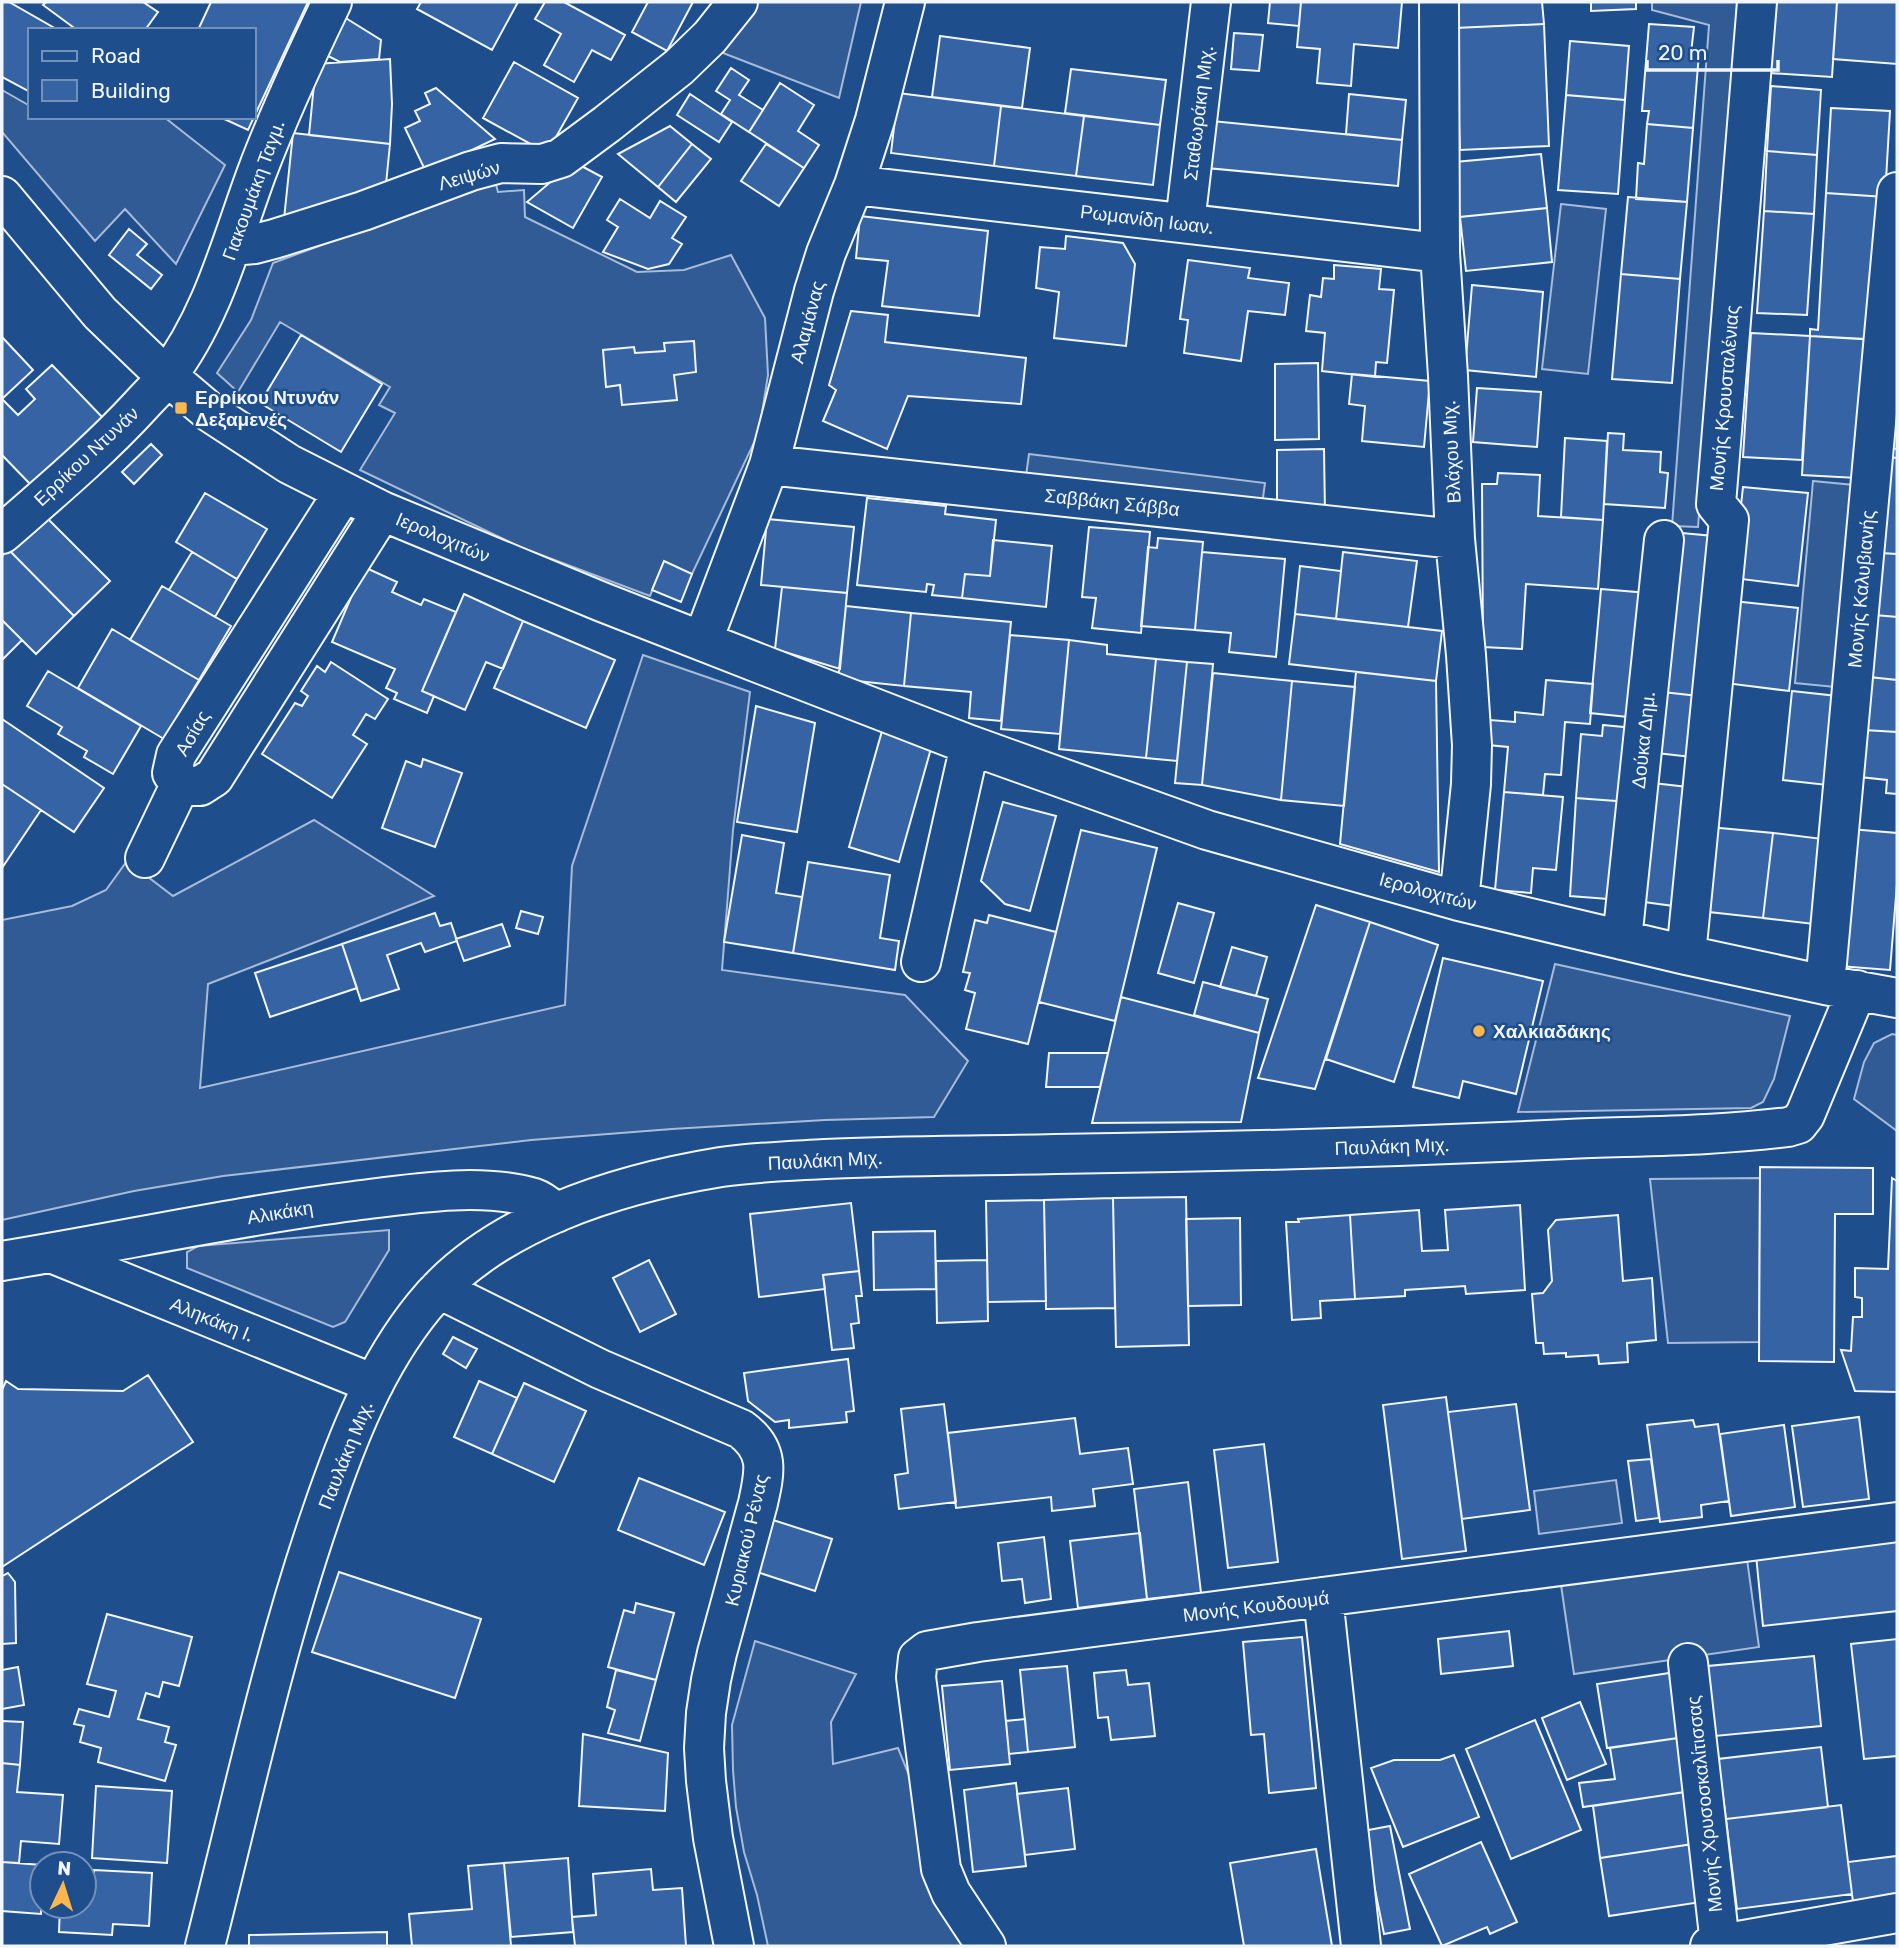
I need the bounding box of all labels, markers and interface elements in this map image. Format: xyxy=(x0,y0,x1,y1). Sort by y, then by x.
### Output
legend xyxy=(28,28,256,119)
scale bar xyxy=(1647,28,1778,72)
text: 20 m xyxy=(1658,40,1707,65)
text: Road xyxy=(91,43,141,68)
street label: Σταθωράκη Μιχ. xyxy=(1179,44,1218,182)
text: Building xyxy=(91,78,171,103)
street label: Γιακουμάκη Ταγμ. xyxy=(217,117,289,263)
street label: Λειψών xyxy=(436,156,503,195)
street label: Ρωμανίδη Ιωαν. xyxy=(1079,200,1215,239)
street label: Αλαμάνας xyxy=(785,278,830,366)
street label: Μονής Κρουσταλένιας xyxy=(1705,304,1744,492)
place label: Ερρίκου Ντυνάν Δεξαμενές xyxy=(195,386,339,431)
marker: Ερρίκου Ντυνάν Δεξαμενές xyxy=(173,400,189,416)
street label: Βλάχου Μιχ. xyxy=(1437,400,1466,504)
street label: Ερρίκου Ντυνάν xyxy=(29,402,144,511)
street label: Σαββάκη Σάββα xyxy=(1043,484,1181,521)
street label: Ιερολοχιτών xyxy=(392,507,493,568)
street label: Μονής Καλυβιανής xyxy=(1843,509,1880,669)
street label: Δούκα Δημ. xyxy=(1627,690,1660,790)
street label: Ασίας xyxy=(170,706,215,760)
street label: Ιερολοχιτών xyxy=(1377,867,1479,916)
place label: Χαλκιαδάκης xyxy=(1493,1020,1611,1043)
marker: Χαλκιαδάκης xyxy=(1471,1023,1487,1039)
street label: Παυλάκη Μιχ. xyxy=(1334,1133,1450,1160)
street label: Παυλάκη Μιχ. xyxy=(767,1146,883,1175)
street label: Αλικάκη xyxy=(245,1196,315,1229)
street label: Αληκάκη Ι. xyxy=(167,1292,257,1347)
street label: Παυλάκη Μιχ. xyxy=(313,1398,378,1513)
street label: Κυριακού Ρένας xyxy=(720,1472,773,1608)
street label: Μονής Κουδουμά xyxy=(1182,1586,1330,1627)
street label: Μονής Χρυσοσκαλίτισσας xyxy=(1682,1695,1727,1913)
north arrow xyxy=(28,1850,98,1920)
text: N xyxy=(57,1857,72,1880)

